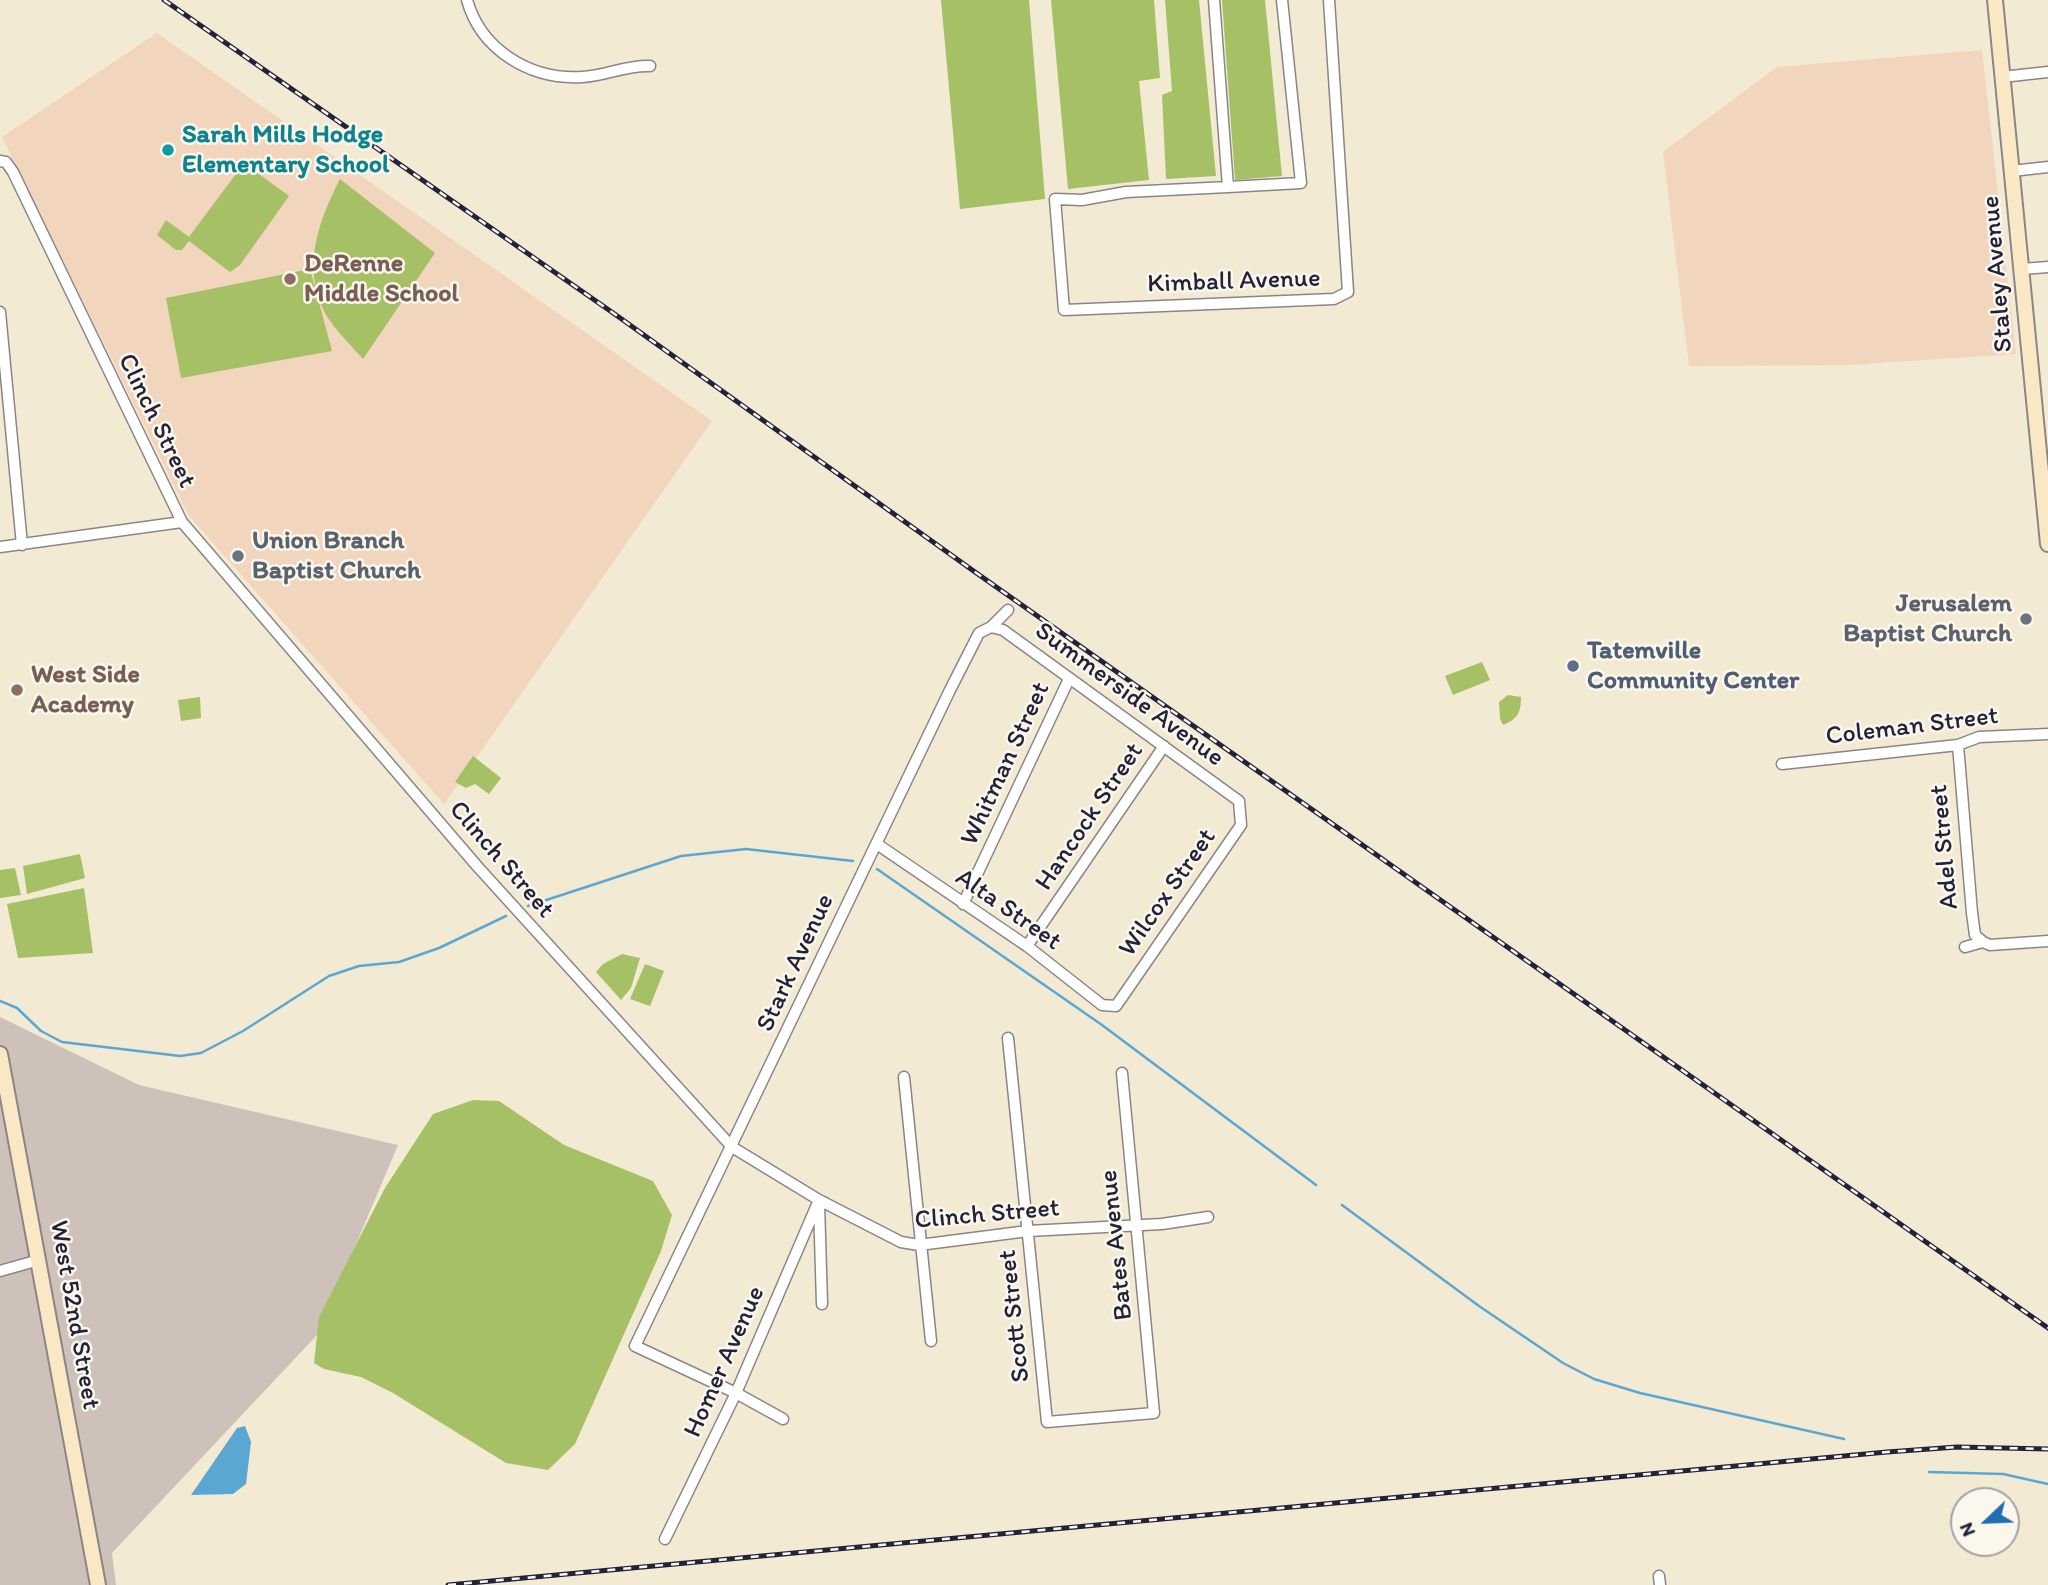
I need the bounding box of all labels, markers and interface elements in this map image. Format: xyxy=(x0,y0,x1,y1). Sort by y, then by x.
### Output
place label: Sarah Mills Hodge Elementary School xyxy=(182,119,389,180)
marker: Sarah Mills Hodge Elementary School xyxy=(160,142,176,158)
street label: Staley Avenue xyxy=(1976,194,2020,354)
place label: DeRenne Middle School xyxy=(304,248,459,310)
street label: Kimball Avenue xyxy=(1147,263,1321,301)
marker: DeRenne Middle School xyxy=(282,271,298,287)
street label: Clinch Street xyxy=(110,349,202,493)
place label: Union Branch Baptist Church xyxy=(252,525,421,586)
marker: Union Branch Baptist Church xyxy=(230,548,246,564)
place label: Jerusalem Baptist Church xyxy=(1843,588,2012,650)
marker: Jerusalem Baptist Church xyxy=(2018,611,2034,627)
street label: Summerside Avenue xyxy=(1028,616,1230,774)
place label: Tatemville Community Center xyxy=(1587,635,1799,696)
marker: Tatemville Community Center xyxy=(1565,658,1581,674)
place label: West Side Academy xyxy=(31,659,140,720)
street label: Whitman Street xyxy=(955,677,1057,851)
marker: West Side Academy xyxy=(9,682,25,698)
street label: Coleman Street xyxy=(1824,701,2000,753)
street label: Hancock Street xyxy=(1029,737,1151,897)
street label: Adel Street xyxy=(1924,783,1966,911)
street label: Clinch Street xyxy=(442,795,560,925)
street label: Wilcox Street xyxy=(1113,823,1223,963)
street label: Alta Street xyxy=(949,862,1067,958)
street label: Stark Avenue xyxy=(751,889,841,1037)
street label: Bates Avenue xyxy=(1094,1168,1140,1322)
street label: Clinch Street xyxy=(913,1193,1061,1237)
street label: West 52nd Street xyxy=(42,1218,106,1412)
street label: Scott Street xyxy=(993,1248,1037,1384)
street label: Homer Avenue xyxy=(678,1281,772,1443)
north arrow xyxy=(1950,1487,2020,1557)
text: N xyxy=(1954,1519,1980,1540)

